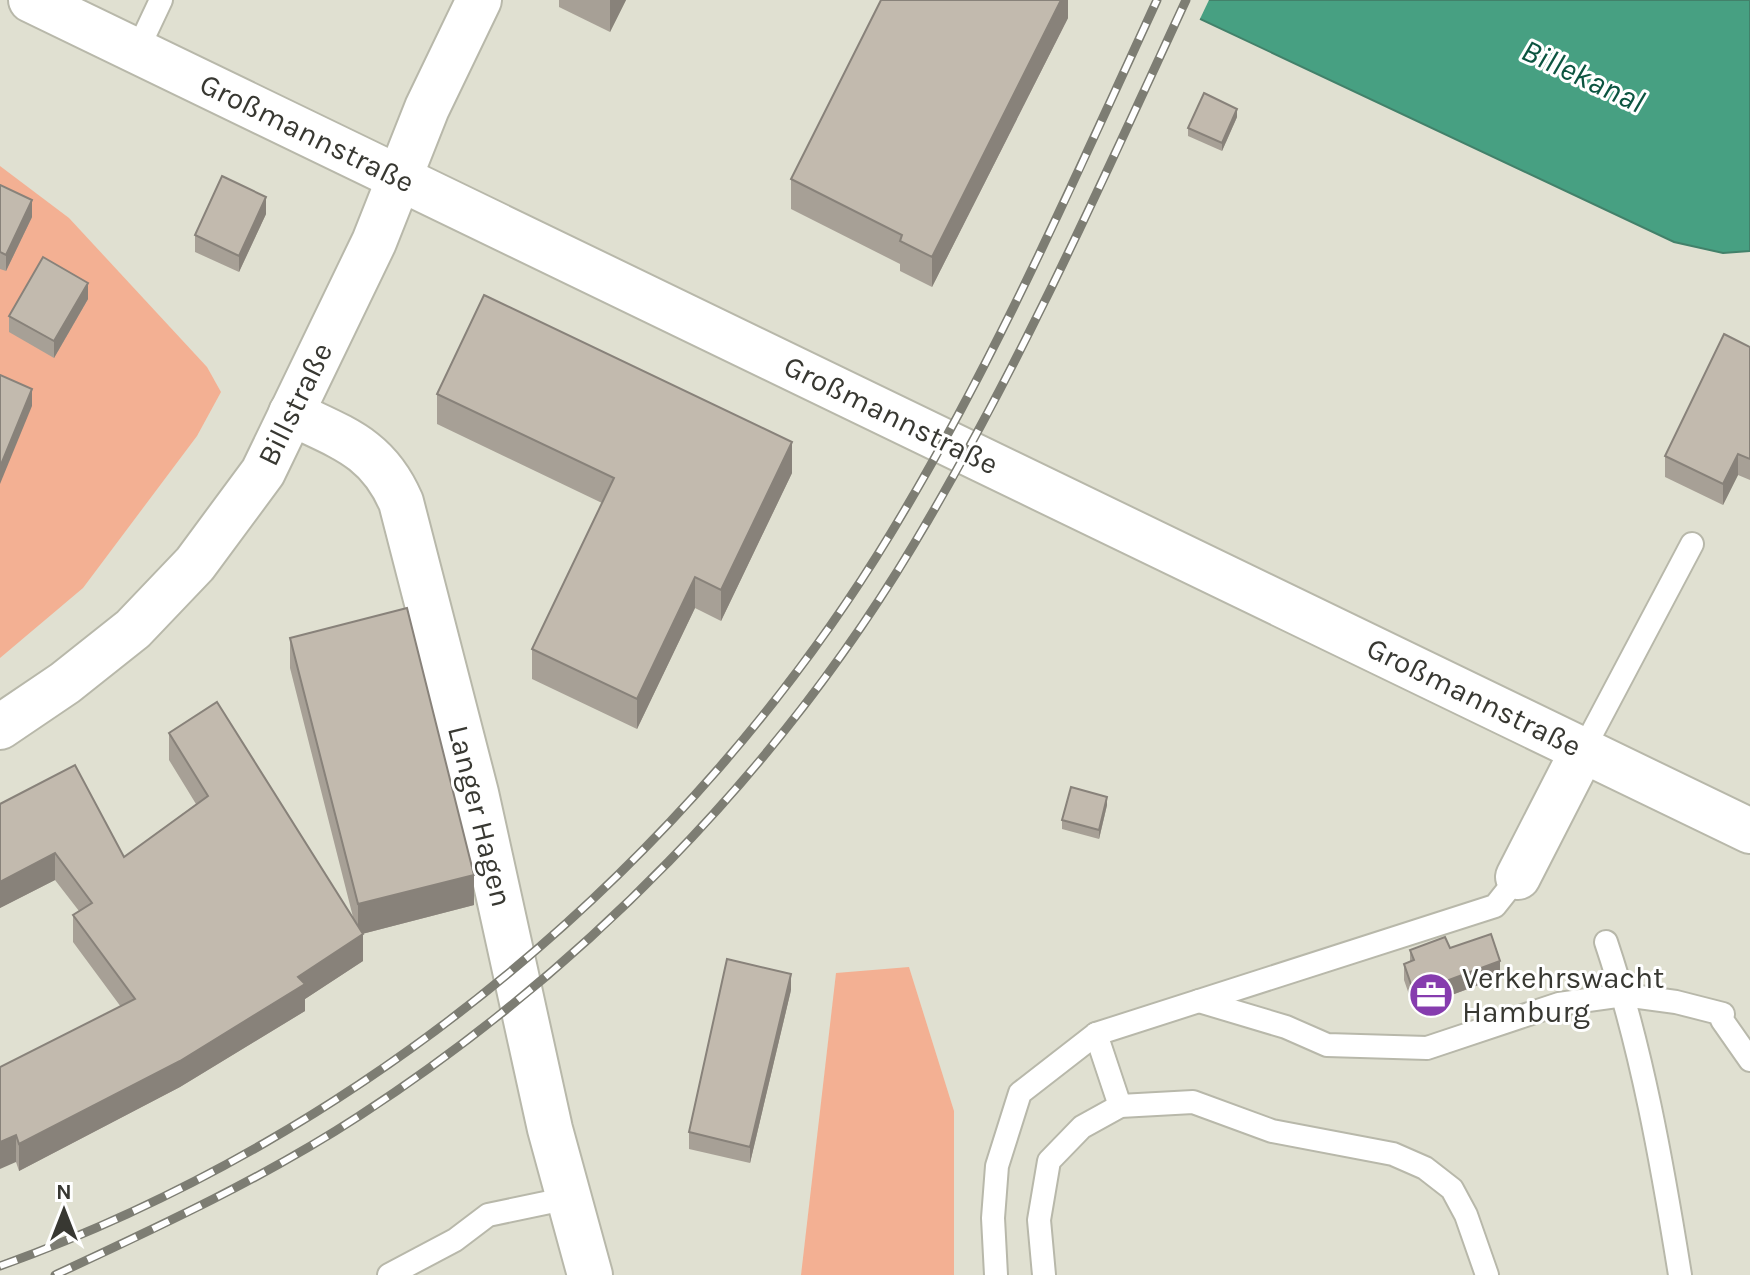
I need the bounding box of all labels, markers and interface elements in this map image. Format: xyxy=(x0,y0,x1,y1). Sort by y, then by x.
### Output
water label: Billekanal xyxy=(1516,31,1650,121)
street label: Großmannstraße xyxy=(194,66,420,200)
street label: Billstraße xyxy=(250,337,340,471)
street label: Großmannstraße xyxy=(778,348,1004,482)
street label: Großmannstraße xyxy=(1361,630,1587,764)
street label: Langer Hagen xyxy=(440,721,520,911)
place label: Verkehrswacht Hamburg xyxy=(1462,960,1664,1030)
office icon: Verkehrswacht Hamburg xyxy=(1407,971,1455,1019)
north arrow xyxy=(24,1171,104,1251)
text: N xyxy=(56,1179,72,1205)

